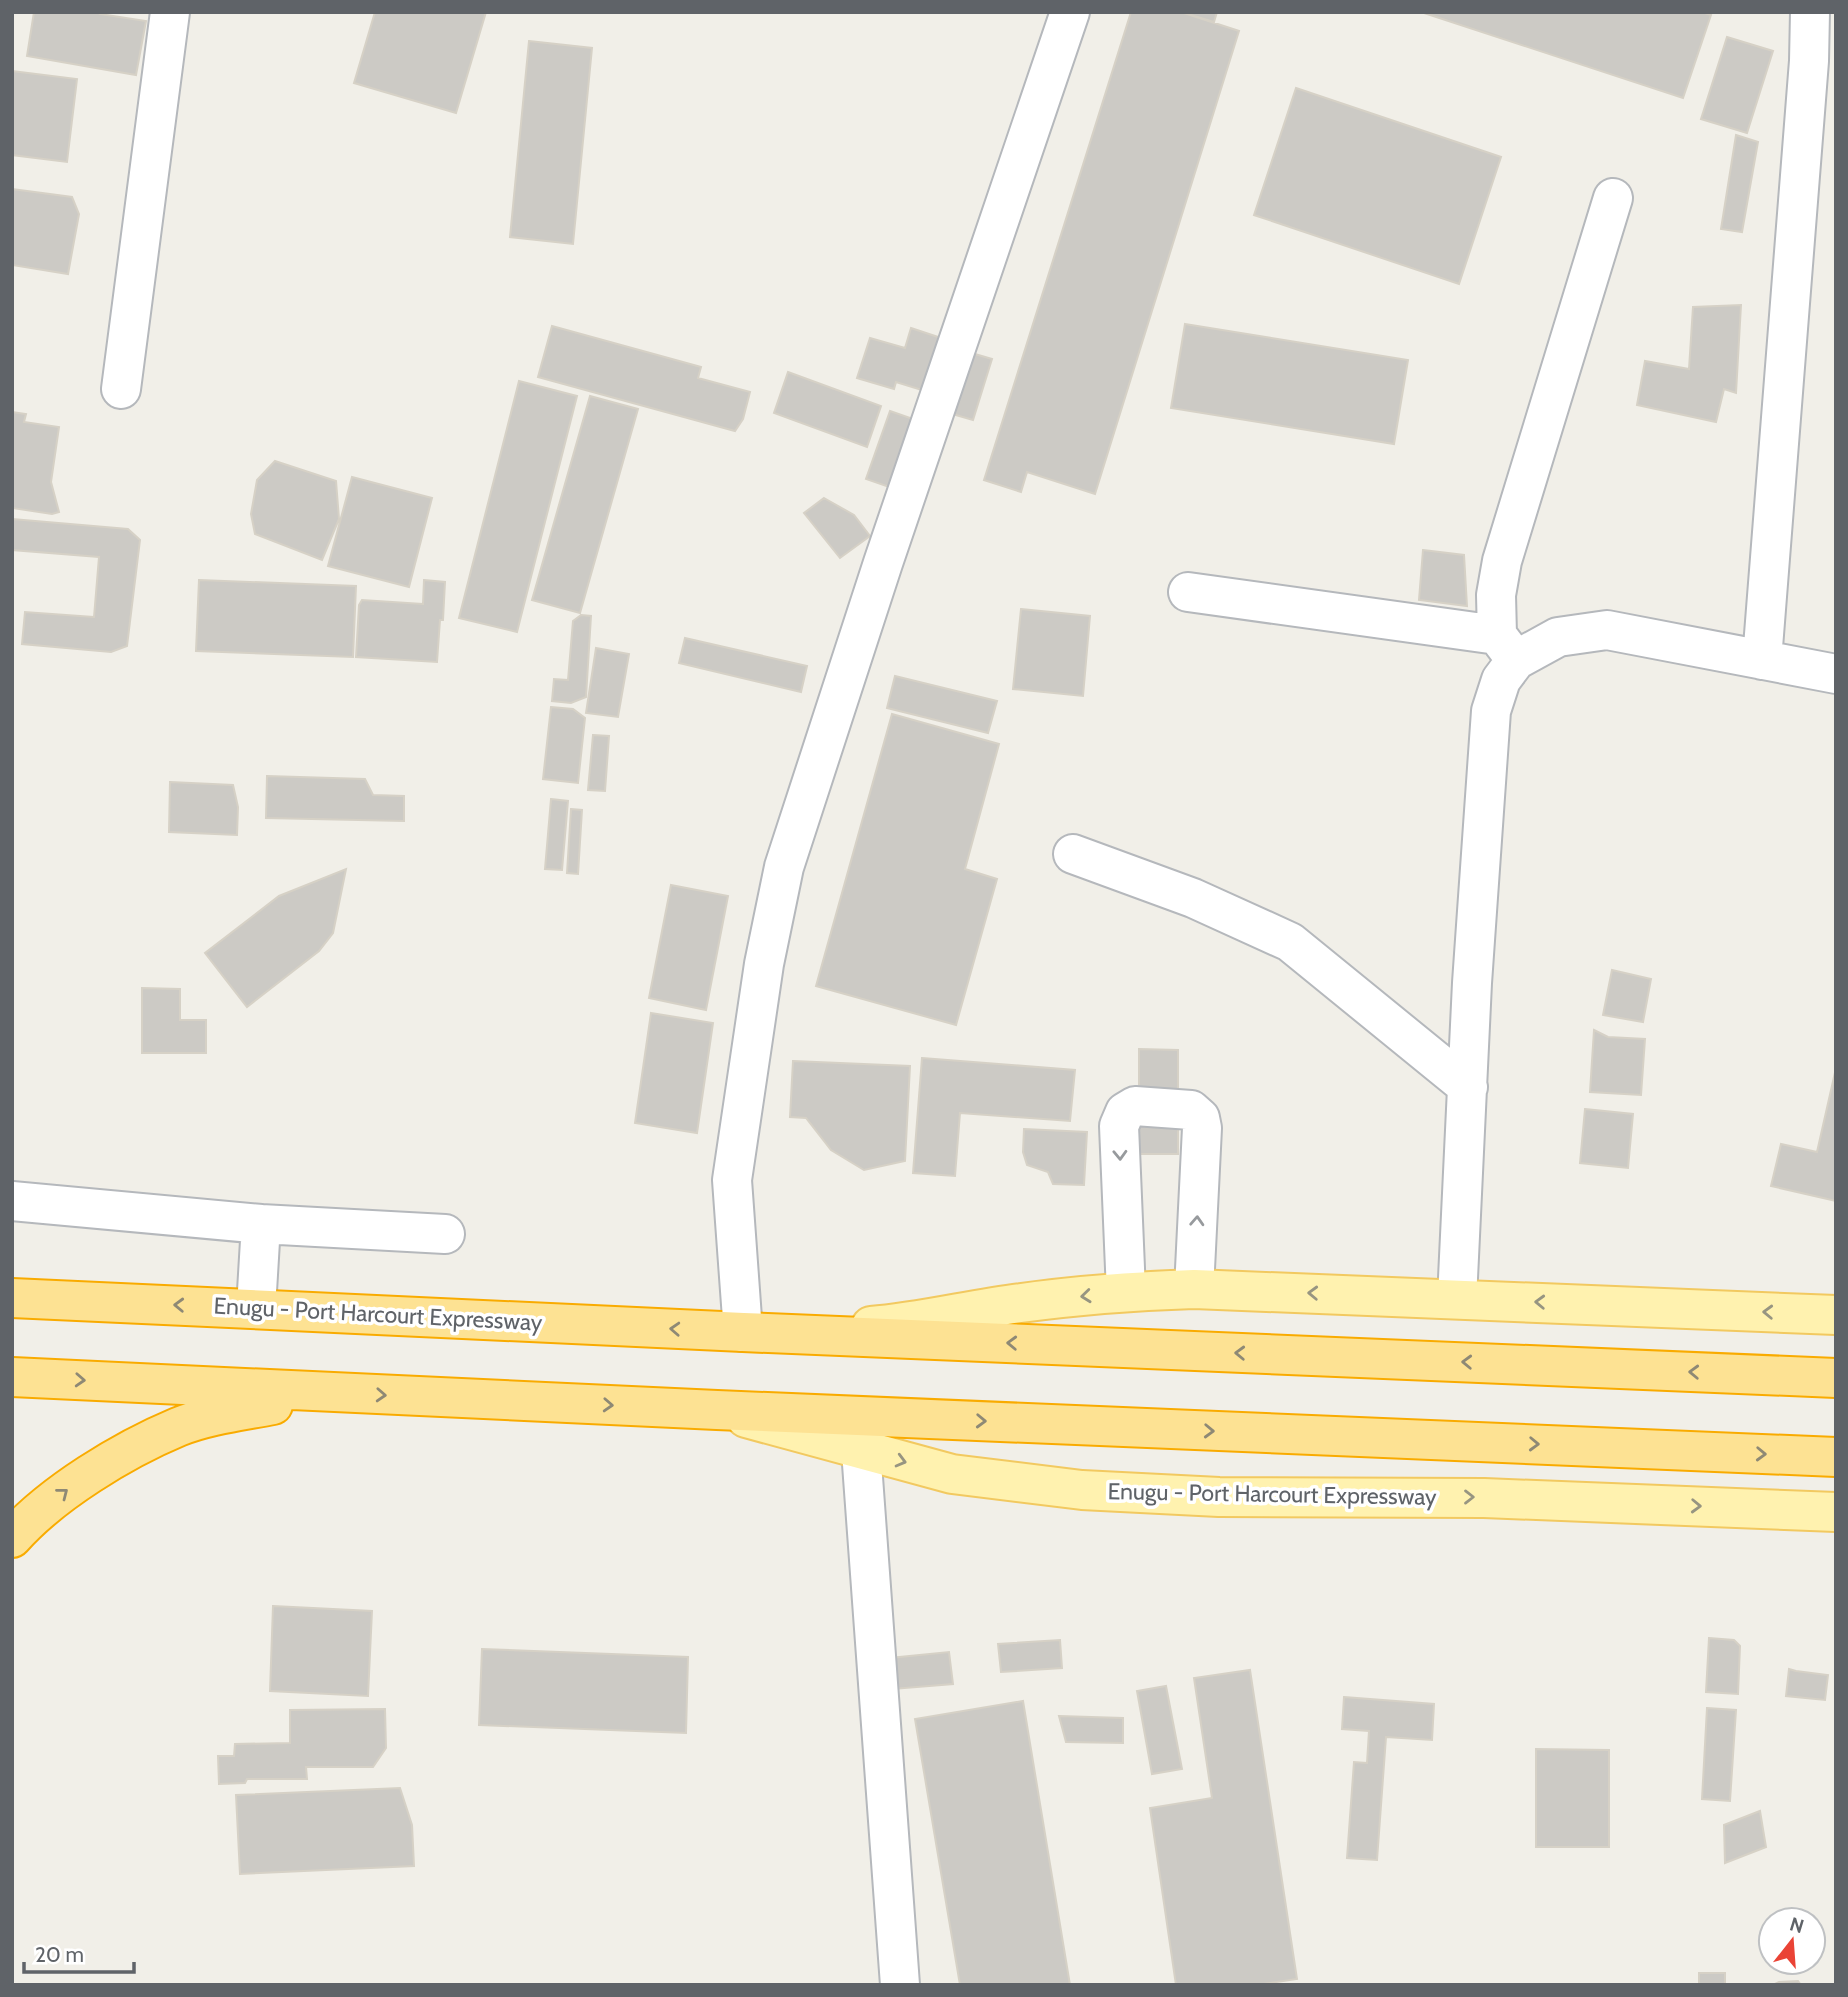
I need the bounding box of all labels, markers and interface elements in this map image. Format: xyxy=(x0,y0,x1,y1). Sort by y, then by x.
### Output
one-way arrow xyxy=(1112,1150,1127,1161)
one-way arrow xyxy=(1190,1215,1205,1226)
one-way arrow xyxy=(1307,1286,1318,1301)
one-way arrow xyxy=(1080,1288,1091,1303)
street label: Enugu - Port Harcourt Expressway xyxy=(213,1291,543,1337)
one-way arrow xyxy=(1534,1295,1545,1310)
one-way arrow xyxy=(173,1298,184,1313)
one-way arrow xyxy=(1762,1304,1773,1319)
one-way arrow xyxy=(669,1321,680,1336)
one-way arrow xyxy=(1006,1336,1017,1351)
one-way arrow xyxy=(1234,1345,1245,1360)
one-way arrow xyxy=(1461,1355,1472,1370)
one-way arrow xyxy=(1688,1364,1699,1379)
one-way arrow xyxy=(75,1373,86,1388)
one-way arrow xyxy=(376,1388,387,1403)
one-way arrow xyxy=(603,1398,614,1413)
one-way arrow xyxy=(976,1414,987,1429)
one-way arrow xyxy=(1204,1423,1215,1438)
one-way arrow xyxy=(1529,1437,1540,1452)
one-way arrow xyxy=(1756,1446,1767,1461)
one-way arrow xyxy=(895,1453,907,1467)
street label: Enugu - Port Harcourt Expressway xyxy=(1107,1477,1437,1511)
one-way arrow xyxy=(56,1489,68,1502)
one-way arrow xyxy=(1464,1489,1475,1505)
one-way arrow xyxy=(1691,1499,1702,1514)
north arrow xyxy=(1757,1906,1827,1976)
text: N xyxy=(1787,1912,1807,1938)
scale bar xyxy=(24,1930,135,1974)
text: 20 m xyxy=(35,1942,84,1967)

